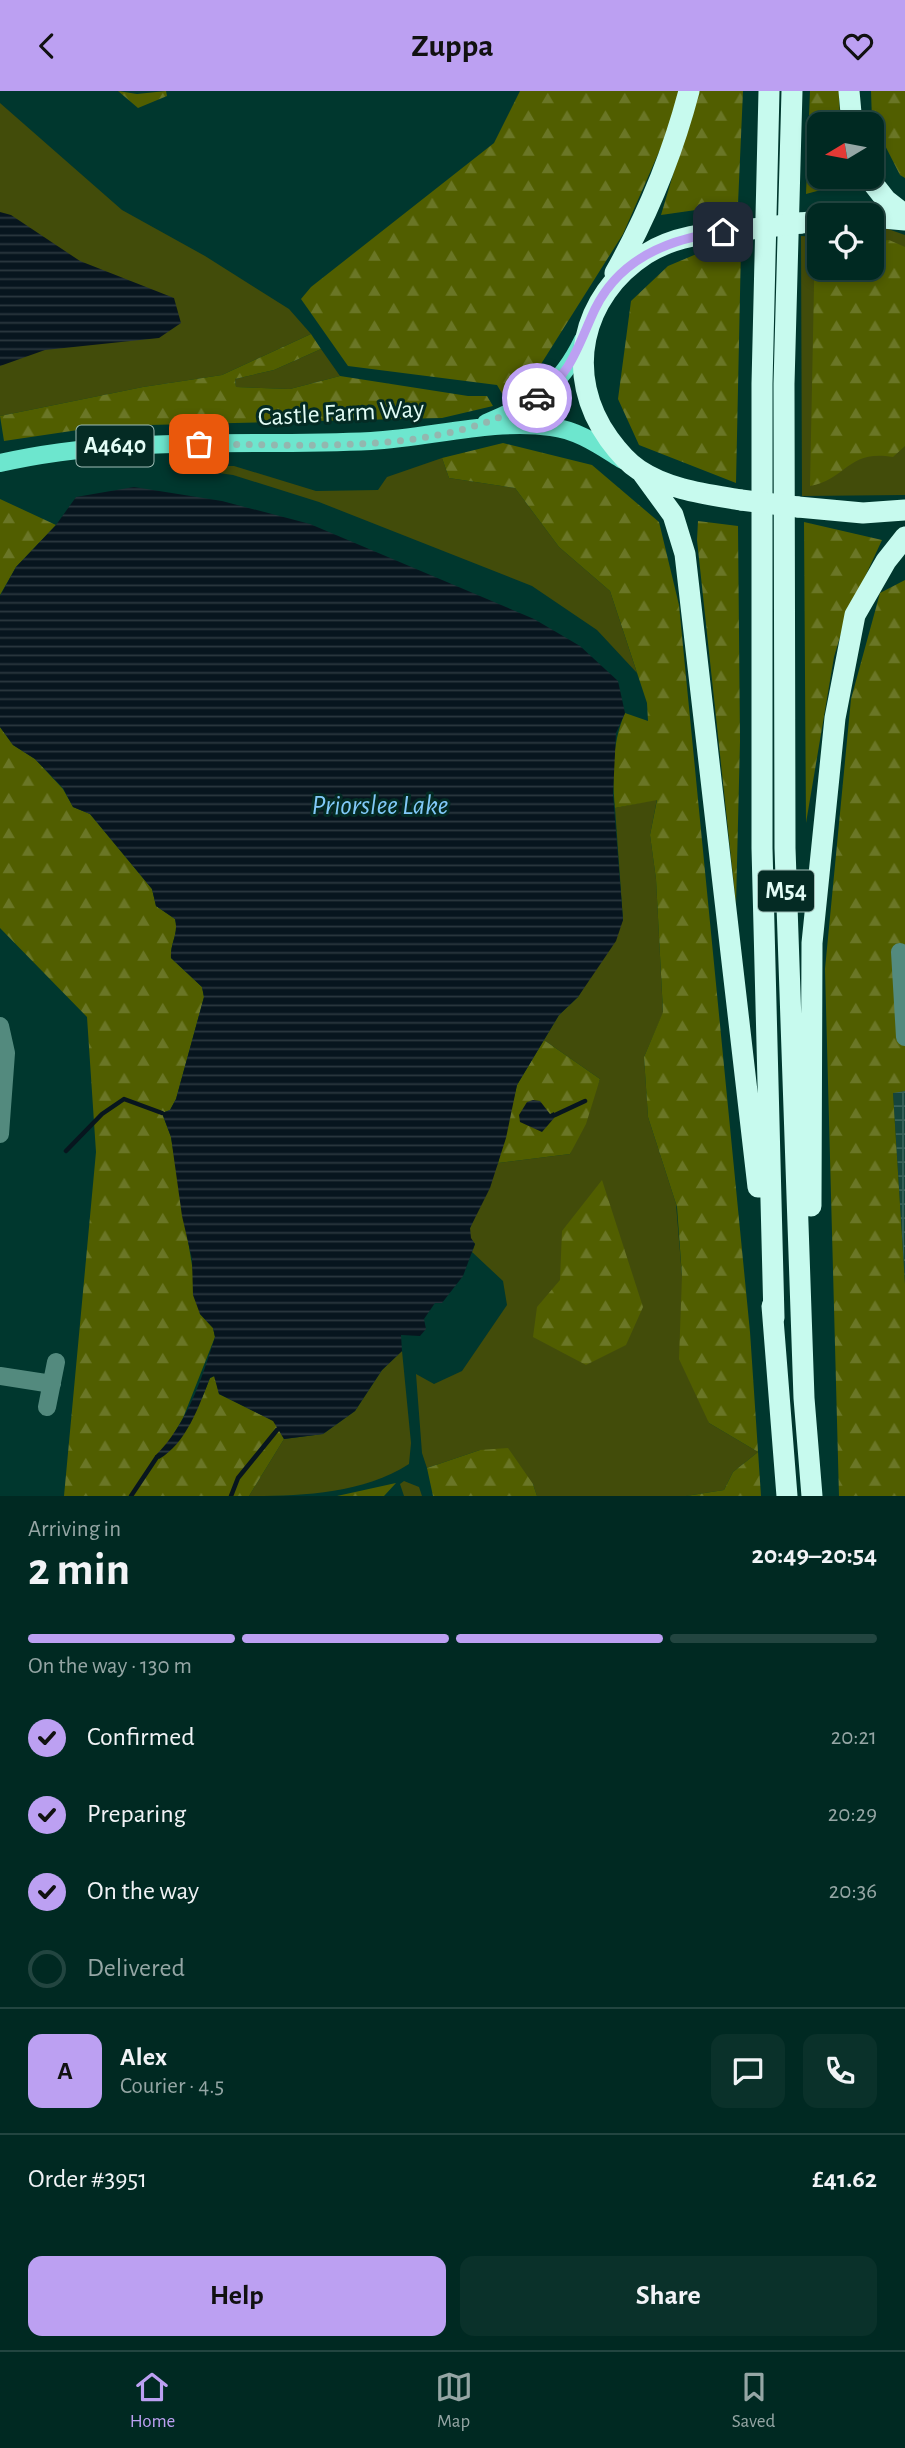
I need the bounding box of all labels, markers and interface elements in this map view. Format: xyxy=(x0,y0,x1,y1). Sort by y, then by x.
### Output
icon: back xyxy=(28,27,66,65)
icon: heart xyxy=(839,27,877,65)
text: Zuppa xyxy=(411,30,494,62)
north arrow xyxy=(807,112,884,189)
map controls xyxy=(807,112,884,280)
pin xyxy=(693,202,753,262)
button: locate xyxy=(807,203,884,280)
icon: home xyxy=(704,213,742,251)
courier xyxy=(502,363,572,433)
icon: car xyxy=(518,379,556,417)
street label: Castle Farm Way xyxy=(257,396,425,430)
pin xyxy=(169,414,229,474)
road number: A4640 xyxy=(76,425,154,467)
icon: bag xyxy=(180,425,218,463)
water label: Priorslee Lake xyxy=(312,792,448,820)
road number: M54 xyxy=(758,871,814,911)
text: Arriving in xyxy=(28,1518,121,1541)
text: 20:49–20:54 xyxy=(752,1542,877,1568)
text: 2 min xyxy=(28,1547,130,1593)
text: On the way · 130 m xyxy=(28,1655,192,1678)
icon: check xyxy=(28,1719,66,1757)
text: Confirmed xyxy=(87,1724,195,1750)
text: 20:21 xyxy=(831,1726,877,1749)
icon: check xyxy=(28,1796,66,1834)
text: Preparing xyxy=(87,1801,186,1827)
text: 20:29 xyxy=(828,1803,877,1826)
icon: check xyxy=(28,1873,66,1911)
text: On the way xyxy=(87,1878,199,1904)
text: 20:36 xyxy=(829,1880,877,1903)
text: Delivered xyxy=(87,1955,185,1981)
button: chat xyxy=(711,2034,785,2108)
button: phone xyxy=(803,2034,877,2108)
text: Alex xyxy=(120,2044,167,2070)
text: A xyxy=(57,2058,73,2084)
text: Courier · 4.5 xyxy=(120,2075,224,2098)
text: Order #3951 xyxy=(28,2166,147,2192)
text: £41.62 xyxy=(812,2166,877,2192)
button: Help xyxy=(28,2256,446,2336)
button: Share xyxy=(460,2256,877,2336)
tab: Home xyxy=(130,2368,175,2433)
tab: Map xyxy=(435,2368,473,2433)
tab: Saved xyxy=(732,2368,775,2433)

